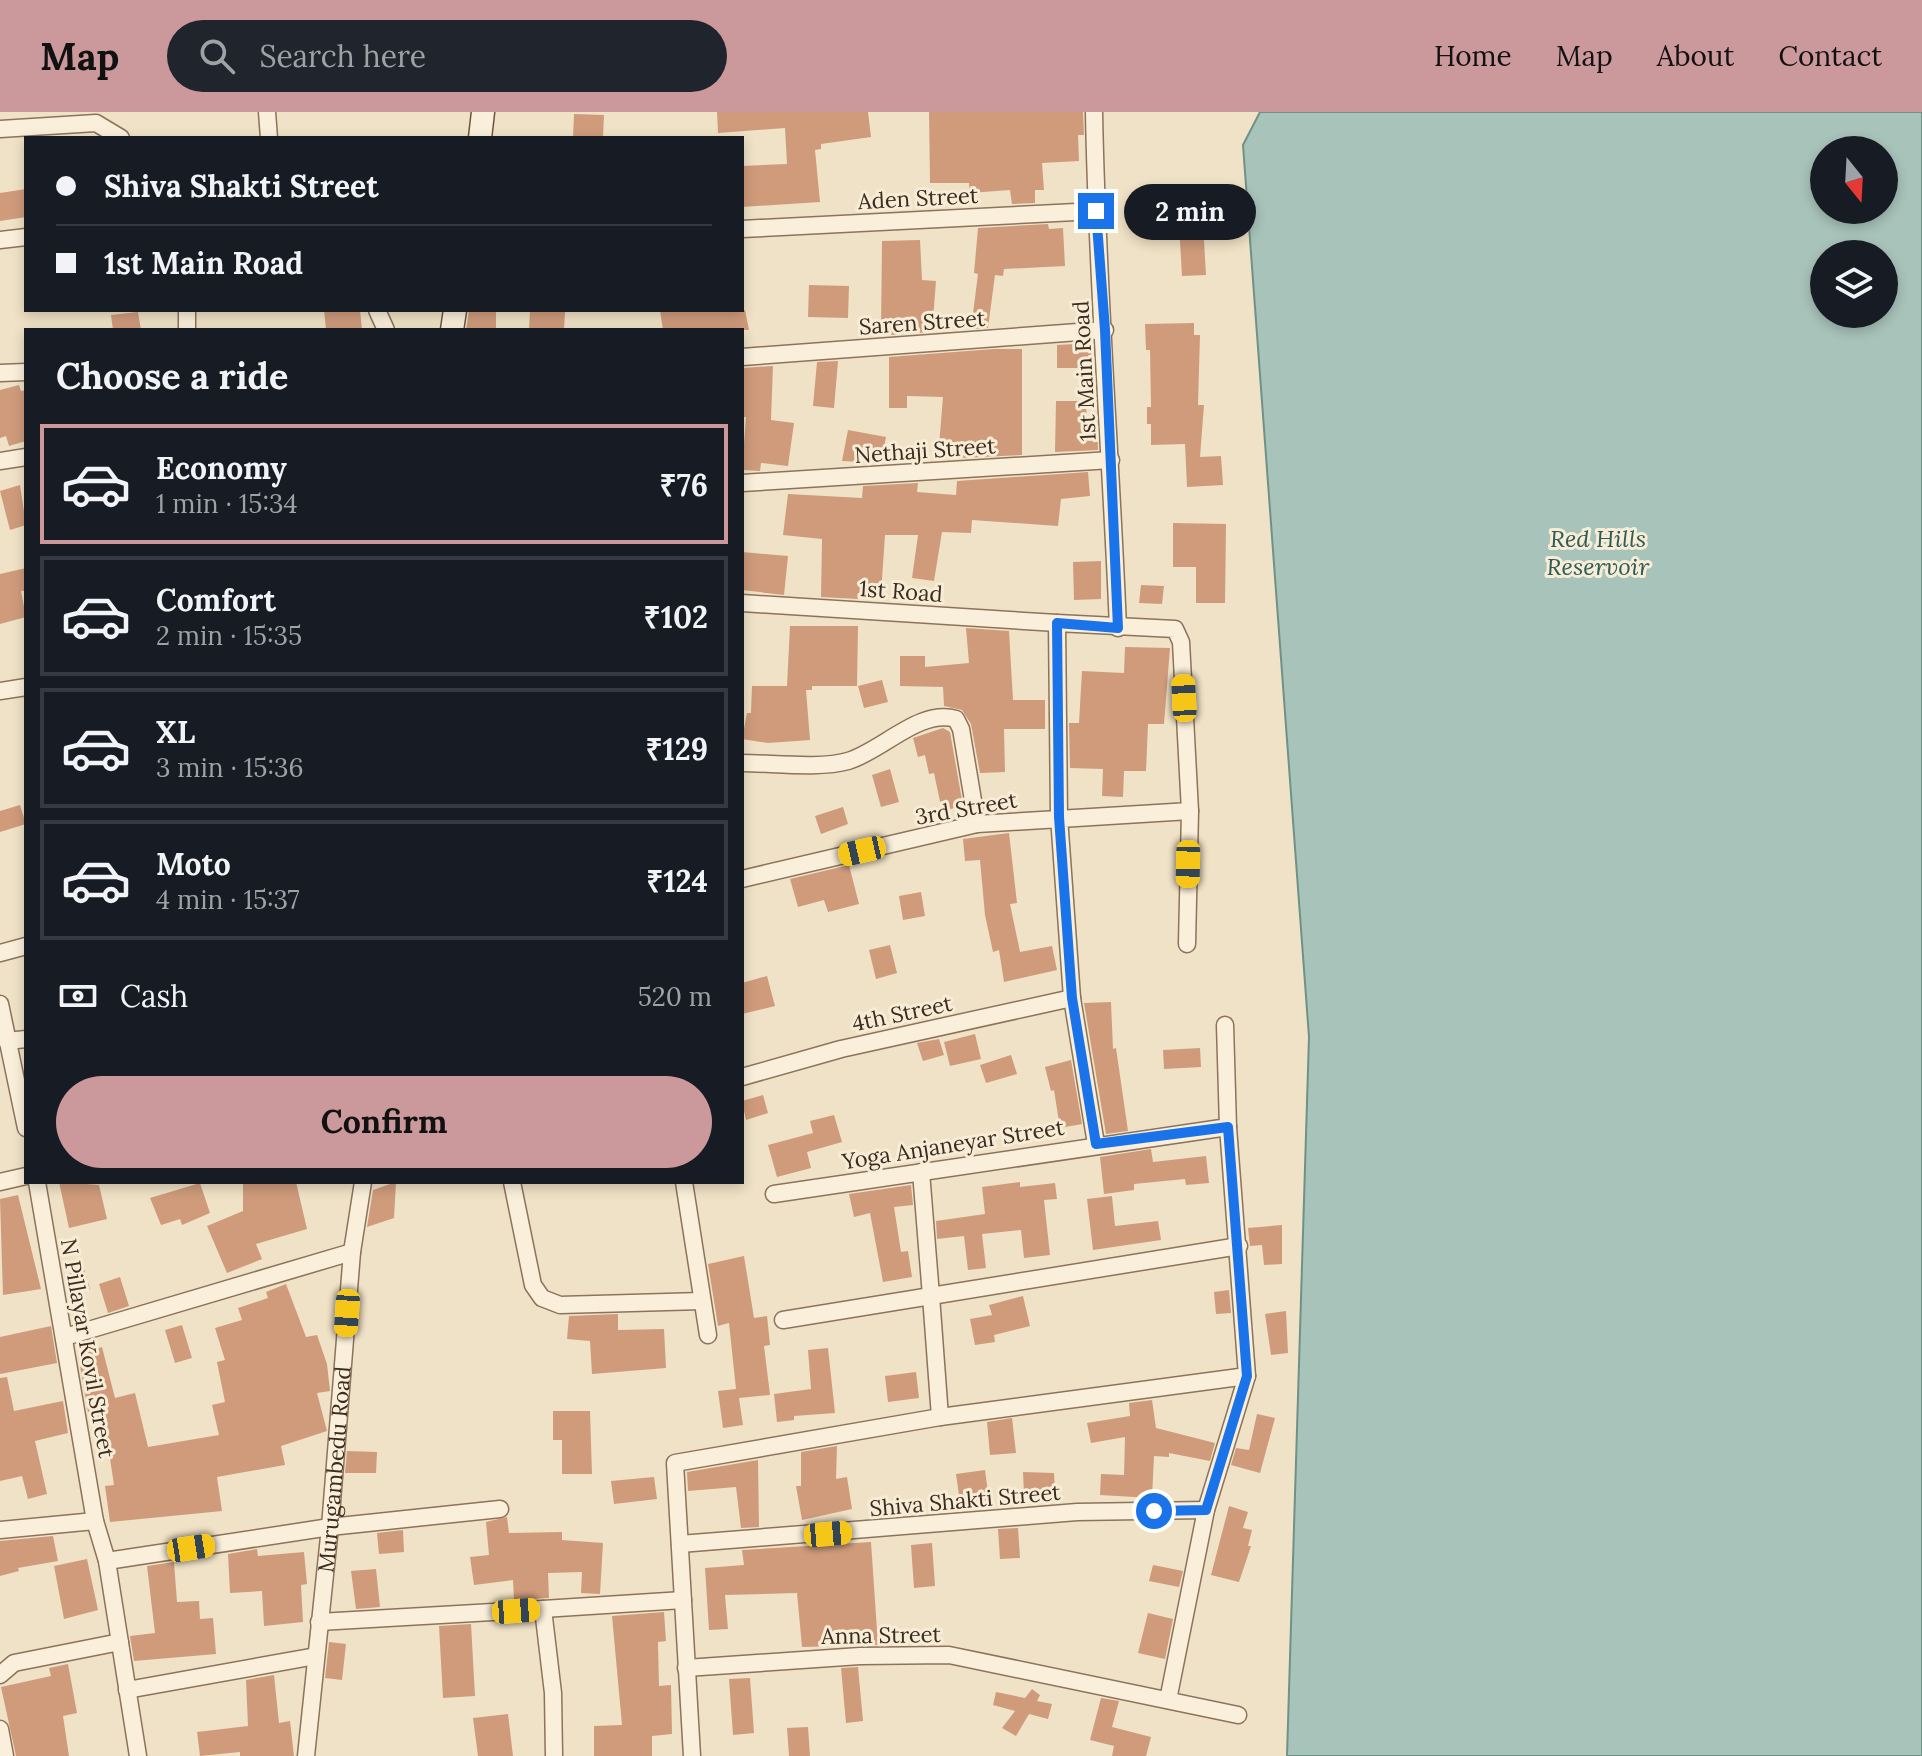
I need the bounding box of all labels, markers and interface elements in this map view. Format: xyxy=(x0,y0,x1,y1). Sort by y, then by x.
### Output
search box xyxy=(167,20,727,92)
text: Map xyxy=(40,32,119,80)
icon: search xyxy=(195,34,239,78)
text: Search here xyxy=(259,37,426,75)
text: Home xyxy=(1434,38,1512,74)
text: Map xyxy=(1556,38,1613,74)
text: About xyxy=(1657,38,1734,74)
text: Contact xyxy=(1778,38,1882,74)
north arrow xyxy=(1810,136,1898,224)
map controls xyxy=(1810,136,1898,328)
text: Shiva Shakti Street xyxy=(104,167,379,205)
street label: Aden Street xyxy=(856,181,979,215)
callout: 2 min xyxy=(1124,183,1256,239)
route end xyxy=(1078,193,1114,229)
text: 2 min xyxy=(1155,195,1225,228)
button: layers xyxy=(1810,240,1898,328)
text: 1st Main Road xyxy=(104,244,303,282)
street label: 1st Main Road xyxy=(1066,300,1102,442)
street label: Saren Street xyxy=(858,304,987,340)
text: Choose a ride xyxy=(56,353,288,399)
street label: Nethaji Street xyxy=(853,431,997,469)
icon: car xyxy=(60,448,132,520)
text: Economy xyxy=(156,449,287,487)
text: ₹76 xyxy=(660,466,708,504)
text: 1 min · 15:34 xyxy=(156,487,298,520)
water label: Red Hills Reservoir xyxy=(1547,523,1649,582)
street label: 1st Road xyxy=(858,574,944,608)
icon: car xyxy=(60,580,132,652)
text: Comfort xyxy=(156,581,276,619)
text: ₹102 xyxy=(644,598,708,636)
text: 2 min · 15:35 xyxy=(156,619,302,652)
car xyxy=(1171,673,1197,723)
icon: car xyxy=(60,712,132,784)
text: XL xyxy=(156,713,195,751)
text: ₹129 xyxy=(645,730,708,768)
text: 3 min · 15:36 xyxy=(156,751,303,784)
street label: 3rd Street xyxy=(913,785,1020,831)
car xyxy=(836,834,888,868)
car xyxy=(1176,840,1200,888)
icon: car xyxy=(60,844,132,916)
text: Moto xyxy=(156,845,231,883)
text: ₹124 xyxy=(646,862,708,900)
text: 4 min · 15:37 xyxy=(156,883,299,916)
icon: cash xyxy=(56,974,100,1018)
text: Cash xyxy=(120,977,188,1015)
text: 520 m xyxy=(638,980,712,1013)
street label: 4th Street xyxy=(849,989,955,1037)
button: Confirm xyxy=(56,1076,712,1168)
street label: Yoga Anjaneyar Street xyxy=(839,1113,1067,1176)
street label: N Pillayar Kovil Street xyxy=(55,1236,121,1460)
car xyxy=(333,1288,361,1338)
street label: Murugambedu Road xyxy=(311,1365,357,1574)
street label: Shiva Shakti Street xyxy=(868,1478,1062,1522)
route start xyxy=(1136,1493,1172,1529)
car xyxy=(803,1520,853,1548)
car xyxy=(165,1532,217,1564)
car xyxy=(491,1597,541,1625)
street label: Anna Street xyxy=(820,1620,942,1650)

